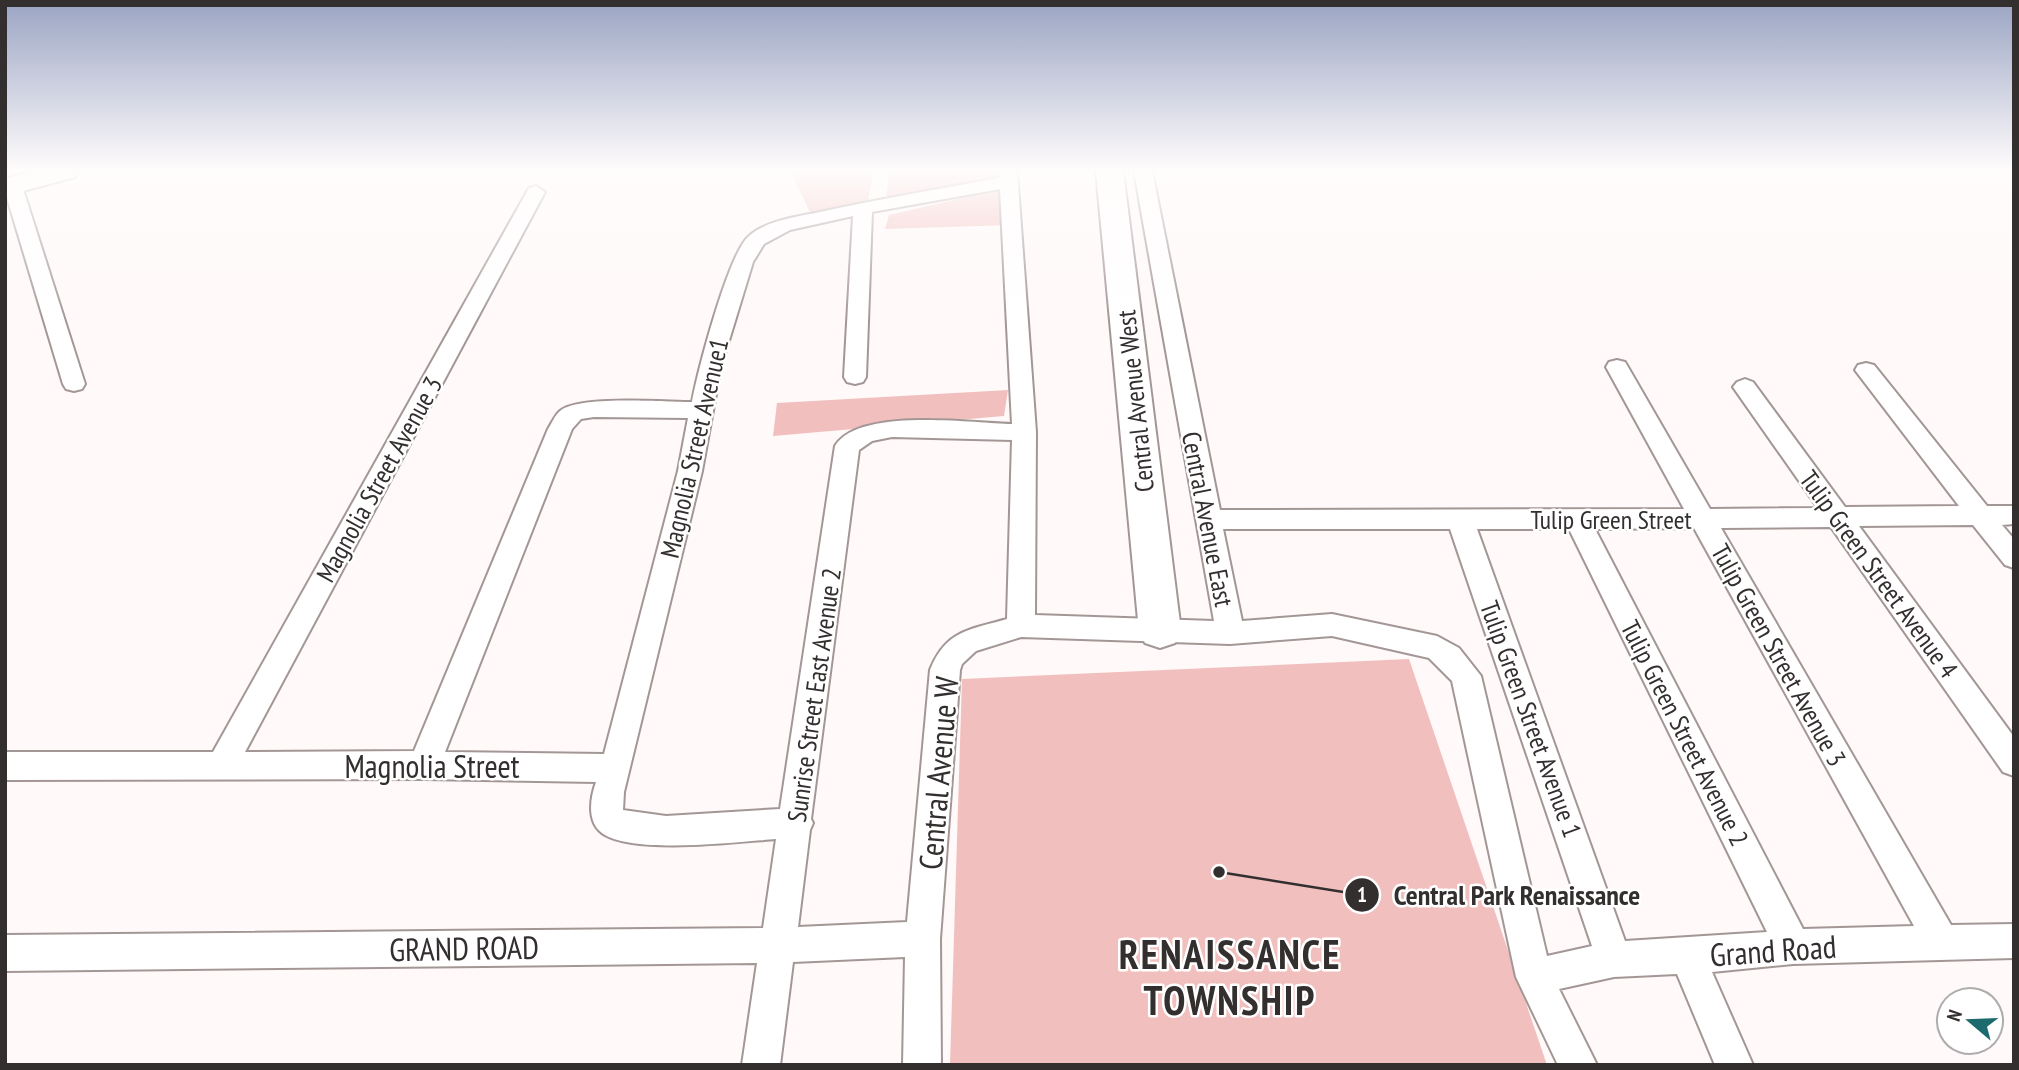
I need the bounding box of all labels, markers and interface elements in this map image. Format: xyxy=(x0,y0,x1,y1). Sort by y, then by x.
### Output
street label: Central Avenue West xyxy=(1109,308,1161,494)
street label: Magnolia Street Avenue1 xyxy=(653,335,735,561)
street label: Magnolia Street Avenue 3 xyxy=(309,370,449,588)
street label: Central Avenue East xyxy=(1175,429,1241,609)
street label: Tulip Green Street Avenue 4 xyxy=(1792,464,1966,685)
street label: Tulip Green Street xyxy=(1530,503,1692,536)
street label: Tulip Green Street Avenue 3 xyxy=(1704,538,1854,772)
street label: Sunrise Street East Avenue 2 xyxy=(780,566,848,824)
street label: Tulip Green Street Avenue 1 xyxy=(1473,596,1589,842)
street label: Tulip Green Street Avenue 2 xyxy=(1614,615,1756,851)
street label: Central Avenue W xyxy=(909,674,967,871)
street label: Magnolia Street xyxy=(344,745,520,787)
callout: Central Park Renaissance xyxy=(1344,870,1655,919)
text: Central Park Renaissance xyxy=(1394,876,1640,913)
text: 1 xyxy=(1357,881,1367,908)
street label: Grand Road xyxy=(1708,925,1838,975)
street label: GRAND ROAD xyxy=(389,926,539,970)
district label: RENAISSANCE TOWNSHIP xyxy=(1119,928,1341,1026)
north arrow xyxy=(1935,986,2005,1056)
text: N xyxy=(1941,1007,1967,1024)

